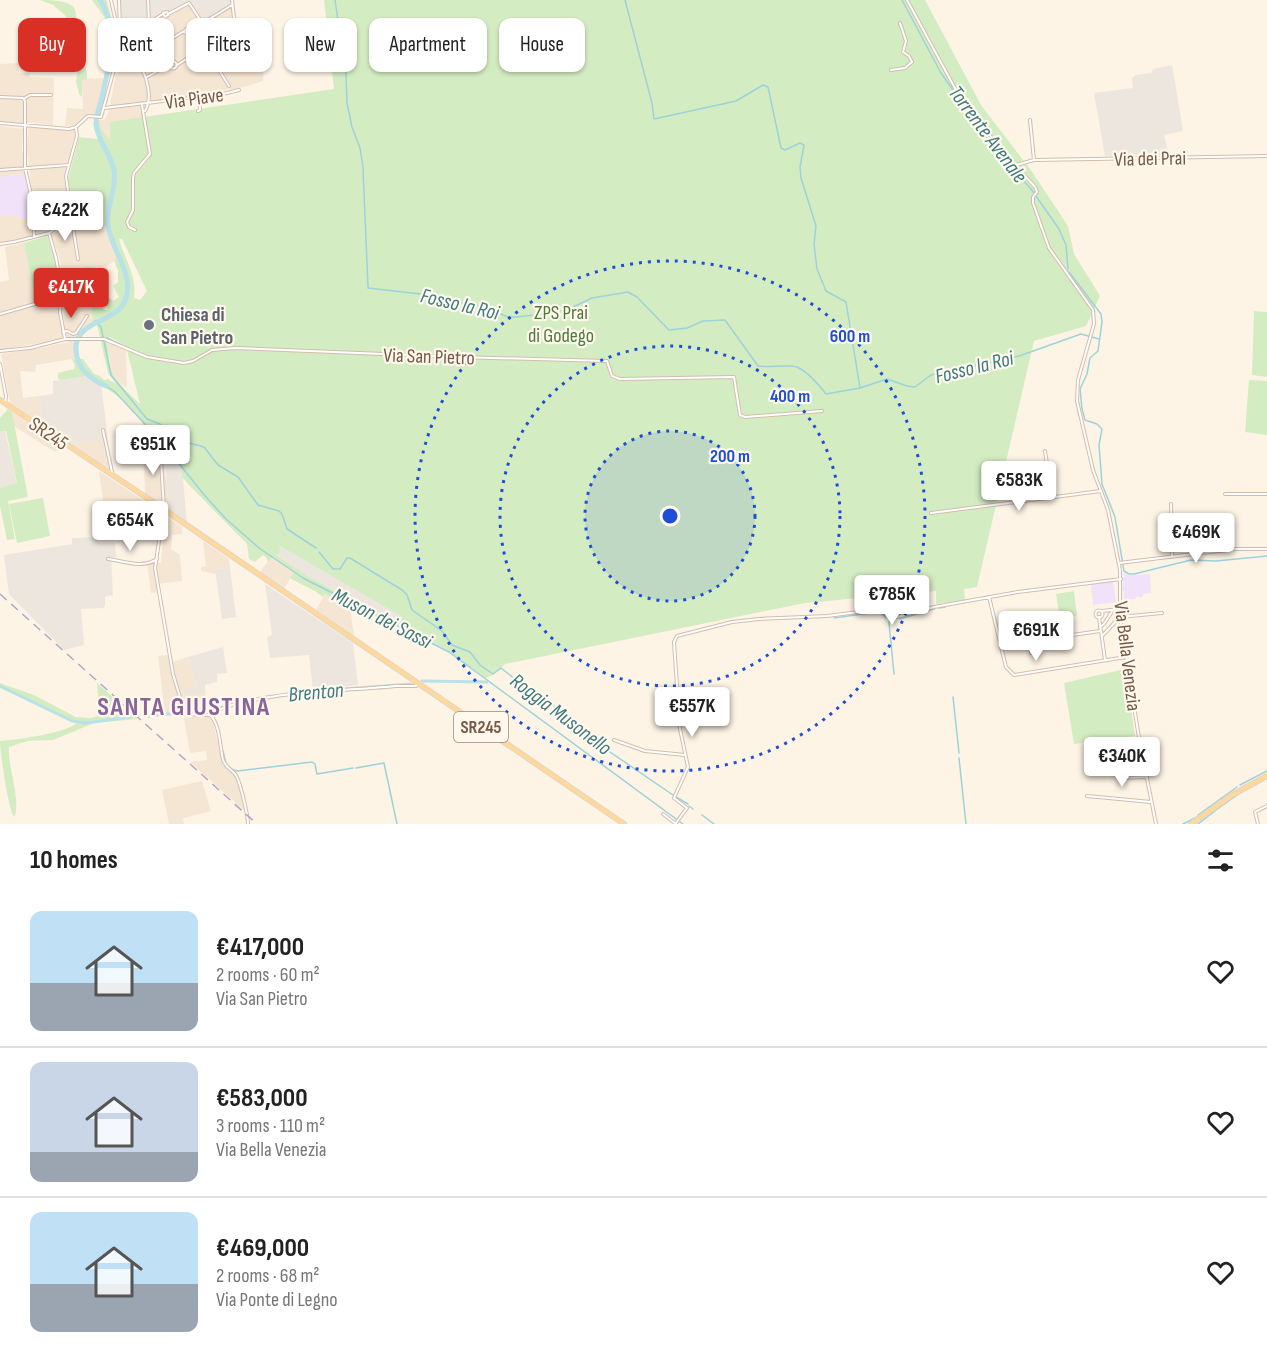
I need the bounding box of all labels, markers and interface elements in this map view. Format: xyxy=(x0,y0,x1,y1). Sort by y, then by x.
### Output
chip: Buy xyxy=(18,18,86,72)
chip: Rent xyxy=(98,18,174,72)
chip: Filters xyxy=(186,18,272,72)
chip: New xyxy=(284,18,357,72)
chip: Apartment xyxy=(369,18,487,72)
chip: House xyxy=(499,18,585,72)
water label: Torrente Avenale xyxy=(943,81,1032,188)
street label: Via Piave xyxy=(163,83,225,115)
street label: Via dei Prai xyxy=(1114,146,1186,172)
pin: €422K xyxy=(23,191,107,242)
text: €422K xyxy=(41,198,89,222)
pin: €417K xyxy=(29,268,113,319)
text: €417K xyxy=(48,275,94,299)
water label: Fosso la Roi xyxy=(418,283,503,326)
park label: ZPS Prai di Godego xyxy=(528,301,594,348)
place label: Chiesa di San Pietro xyxy=(161,303,233,350)
marker: Chiesa di San Pietro xyxy=(142,318,156,332)
text: 600 m xyxy=(830,326,870,347)
street label: Via San Pietro xyxy=(383,343,475,371)
water label: Fosso la Roi xyxy=(932,345,1017,389)
text: 400 m xyxy=(770,386,810,407)
street label: SR245 xyxy=(24,412,73,456)
pin: €951K xyxy=(111,425,195,476)
text: €951K xyxy=(130,432,176,456)
text: 200 m xyxy=(710,446,750,467)
pin: €583K xyxy=(977,461,1061,512)
text: €583K xyxy=(995,468,1043,492)
pin: €654K xyxy=(88,501,172,552)
centre of rings xyxy=(660,506,680,526)
text: €654K xyxy=(106,508,154,532)
pin: €469K xyxy=(1154,513,1238,564)
text: €469K xyxy=(1172,520,1220,544)
pin: €785K xyxy=(850,575,934,626)
text: €785K xyxy=(868,582,916,606)
water label: Muson dei Sassi xyxy=(328,583,437,655)
street label: Via Bella Venezia xyxy=(1108,600,1146,712)
pin: €691K xyxy=(994,611,1078,662)
text: €691K xyxy=(1013,618,1059,642)
water label: Roggia Musonello xyxy=(505,668,617,761)
water label: Brenton xyxy=(287,678,345,707)
pin: €557K xyxy=(650,687,734,738)
district label: SANTA GIUSTINA xyxy=(97,692,271,723)
text: €557K xyxy=(669,694,715,718)
road number: SR245 xyxy=(454,712,508,742)
pin: €340K xyxy=(1080,737,1164,788)
text: €340K xyxy=(1098,744,1146,768)
icon: filters xyxy=(1204,844,1237,877)
text: 10 homes xyxy=(30,845,118,876)
text: €417,000 xyxy=(216,932,304,963)
icon: home xyxy=(78,935,150,1007)
icon: heart xyxy=(1204,955,1237,988)
text: 2 rooms · 60 m² xyxy=(216,963,320,987)
text: Via San Pietro xyxy=(216,987,308,1011)
text: €583,000 xyxy=(216,1083,308,1114)
icon: home xyxy=(78,1086,150,1158)
icon: heart xyxy=(1204,1106,1237,1139)
text: 3 rooms · 110 m² xyxy=(216,1114,325,1138)
text: Via Bella Venezia xyxy=(216,1138,326,1162)
text: €469,000 xyxy=(216,1233,309,1264)
icon: home xyxy=(78,1236,150,1308)
icon: heart xyxy=(1204,1256,1237,1289)
text: 2 rooms · 68 m² xyxy=(216,1264,320,1288)
text: Via Ponte di Legno xyxy=(216,1288,338,1312)

